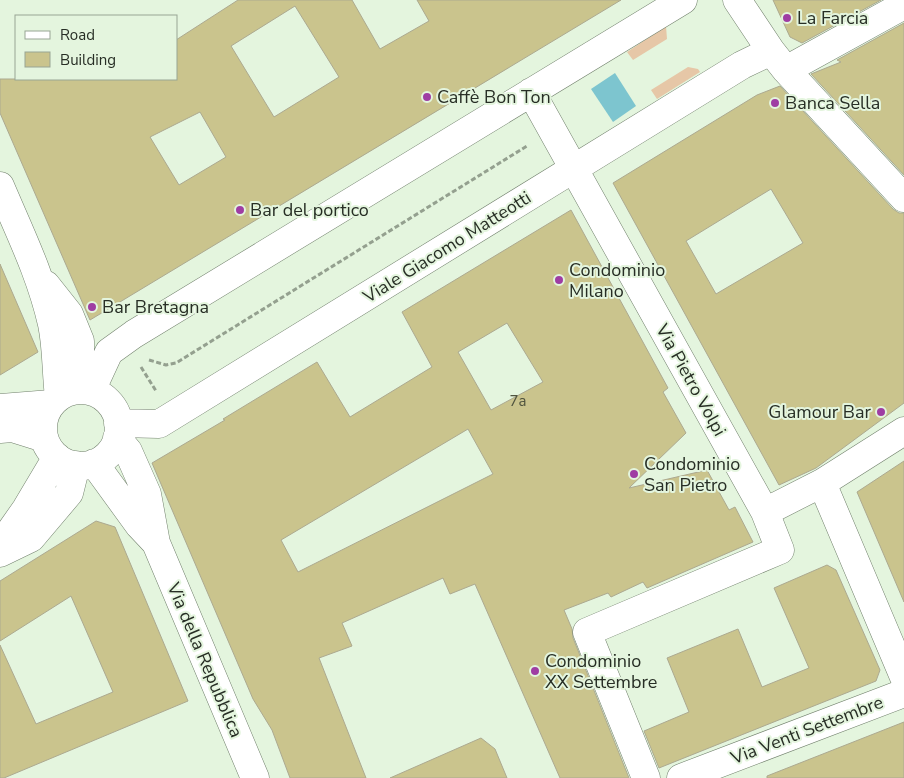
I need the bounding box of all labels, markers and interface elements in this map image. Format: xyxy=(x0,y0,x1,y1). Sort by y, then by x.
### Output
place label: La Farcia xyxy=(797,6,868,30)
marker: La Farcia xyxy=(781,12,793,24)
legend xyxy=(15,15,178,80)
text: Road xyxy=(60,25,95,45)
text: Building xyxy=(60,50,116,70)
place label: Caffè Bon Ton xyxy=(437,85,551,109)
marker: Caffè Bon Ton xyxy=(421,91,433,103)
place label: Banca Sella xyxy=(785,91,880,115)
marker: Banca Sella xyxy=(769,97,781,109)
street label: Viale Giacomo Matteotti xyxy=(358,185,536,309)
place label: Bar del portico xyxy=(250,198,369,222)
marker: Bar del portico xyxy=(234,204,246,216)
place label: Condominio Milano xyxy=(569,258,665,303)
marker: Condominio Milano xyxy=(553,274,565,286)
place label: Bar Bretagna xyxy=(102,295,209,319)
marker: Bar Bretagna xyxy=(86,301,98,313)
street label: Via Pietro Volpi xyxy=(650,319,732,440)
house number: 7a xyxy=(510,391,526,411)
place label: Glamour Bar xyxy=(768,400,872,424)
marker: Glamour Bar xyxy=(875,406,887,418)
place label: Condominio San Pietro xyxy=(644,452,740,497)
marker: Condominio San Pietro xyxy=(628,468,640,480)
street label: Via della Repubblica xyxy=(161,578,248,741)
place label: Condominio XX Settembre xyxy=(545,649,657,694)
marker: Condominio XX Settembre xyxy=(529,665,541,677)
street label: Via Venti Settembre xyxy=(726,690,887,770)

